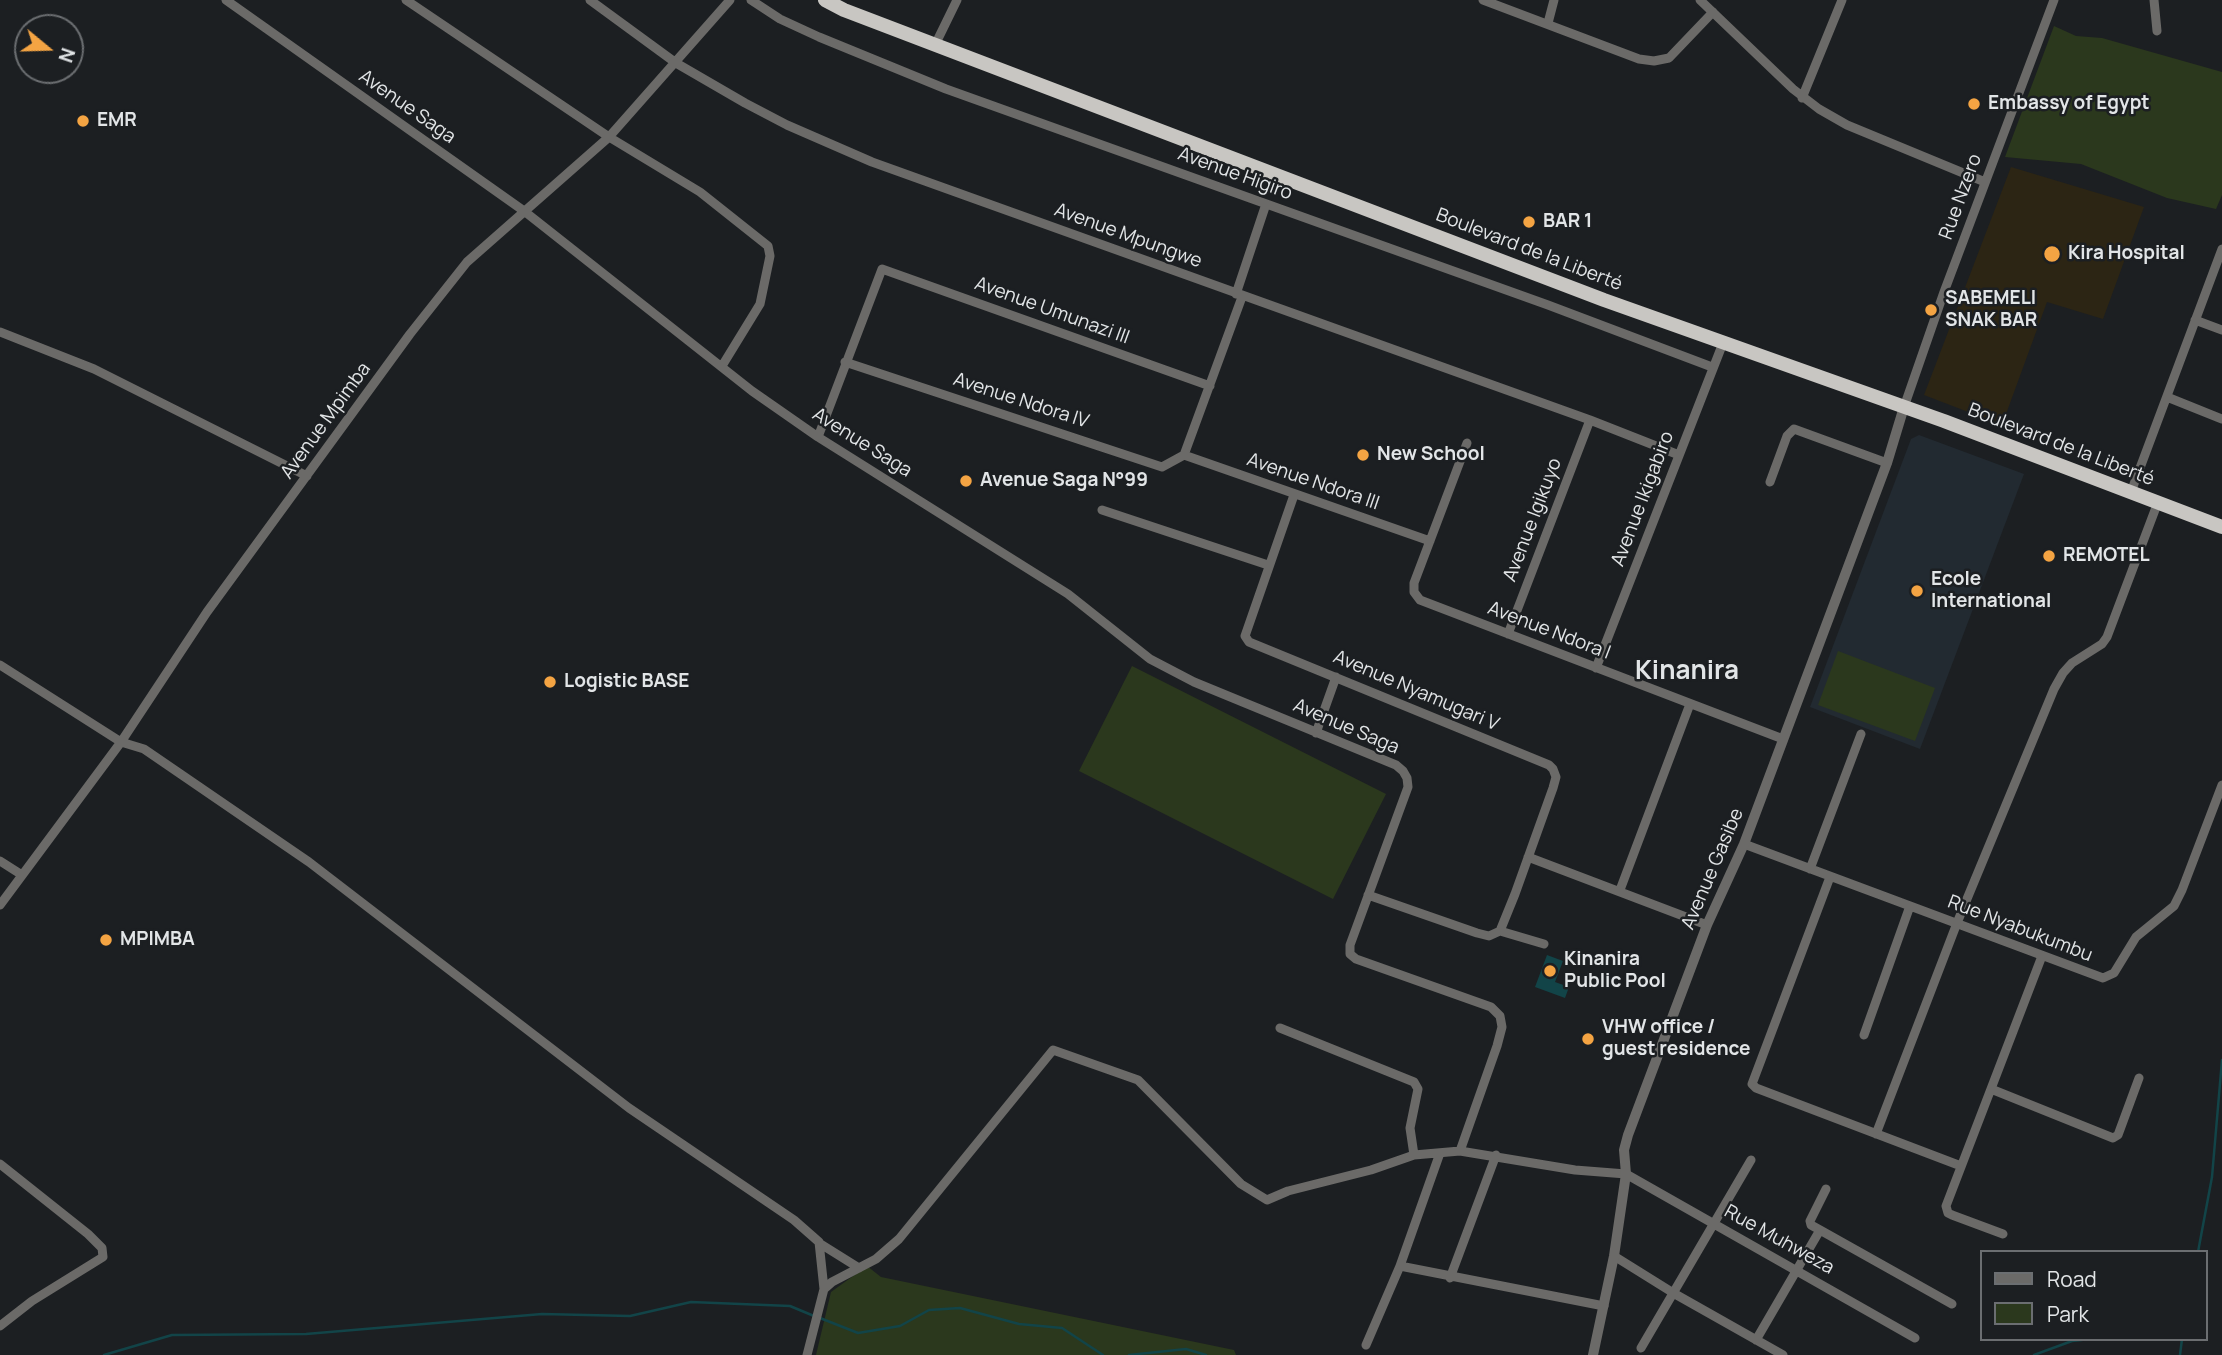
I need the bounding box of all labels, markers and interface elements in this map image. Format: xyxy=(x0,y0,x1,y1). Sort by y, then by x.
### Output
north arrow xyxy=(14,14,84,84)
text: N xyxy=(52,44,81,66)
street label: Avenue Saga xyxy=(354,65,460,149)
place label: Embassy of Egypt xyxy=(1988,93,2150,115)
marker: Embassy of Egypt xyxy=(1966,96,1982,112)
place label: EMR xyxy=(97,110,137,132)
marker: EMR xyxy=(75,113,91,129)
street label: Avenue Higiro xyxy=(1175,143,1295,205)
street label: Rue Nzero xyxy=(1935,151,1987,243)
street label: Avenue Mpungwe xyxy=(1051,199,1205,273)
street label: Boulevard de la Liberté xyxy=(1433,204,1625,296)
place label: BAR 1 xyxy=(1543,211,1592,233)
marker: BAR 1 xyxy=(1521,214,1537,230)
place label: Kira Hospital xyxy=(2068,243,2185,265)
marker: Kira Hospital xyxy=(2042,244,2062,264)
street label: Avenue Umunazi III xyxy=(972,272,1132,350)
place label: SABEMELI SNAK BAR xyxy=(1945,288,2037,332)
marker: SABEMELI SNAK BAR xyxy=(1923,302,1939,318)
street label: Avenue Mpimba xyxy=(276,358,376,484)
street label: Avenue Ndora IV xyxy=(950,368,1092,434)
street label: Boulevard de la Liberté xyxy=(1965,399,2157,491)
street label: Avenue Saga xyxy=(808,403,916,483)
street label: Avenue Ikigabiro xyxy=(1607,428,1679,570)
place label: New School xyxy=(1377,444,1485,466)
marker: New School xyxy=(1355,447,1371,463)
street label: Avenue Ndora III xyxy=(1244,449,1382,515)
street label: Avenue Igikuyo xyxy=(1499,455,1567,585)
place label: Avenue Saga N°99 xyxy=(980,470,1148,492)
marker: Avenue Saga N°99 xyxy=(958,473,974,489)
place label: REMOTEL xyxy=(2063,545,2150,567)
marker: REMOTEL xyxy=(2041,548,2057,564)
place label: Ecole International xyxy=(1931,569,2051,613)
marker: Ecole International xyxy=(1909,583,1925,599)
street label: Avenue Ndora I xyxy=(1484,597,1614,665)
street label: Avenue Nyamugari V xyxy=(1330,646,1502,736)
district label: Kinanira xyxy=(1635,656,1739,688)
place label: Logistic BASE xyxy=(564,671,689,693)
marker: Logistic BASE xyxy=(542,674,558,690)
street label: Avenue Saga xyxy=(1290,694,1402,760)
street label: Avenue Gasibe xyxy=(1677,805,1749,933)
street label: Rue Nyabukumbu xyxy=(1944,891,2096,967)
place label: MPIMBA xyxy=(120,929,195,951)
marker: MPIMBA xyxy=(98,932,114,948)
place label: Kinanira Public Pool xyxy=(1564,949,1666,993)
marker: Kinanira Public Pool xyxy=(1542,963,1558,979)
place label: VHW office / guest residence xyxy=(1602,1017,1750,1061)
marker: VHW office / guest residence xyxy=(1580,1031,1596,1047)
street label: Rue Muhweza xyxy=(1720,1200,1838,1280)
legend xyxy=(1980,1250,2208,1341)
text: Road xyxy=(2047,1265,2097,1293)
text: Park xyxy=(2047,1300,2089,1328)

